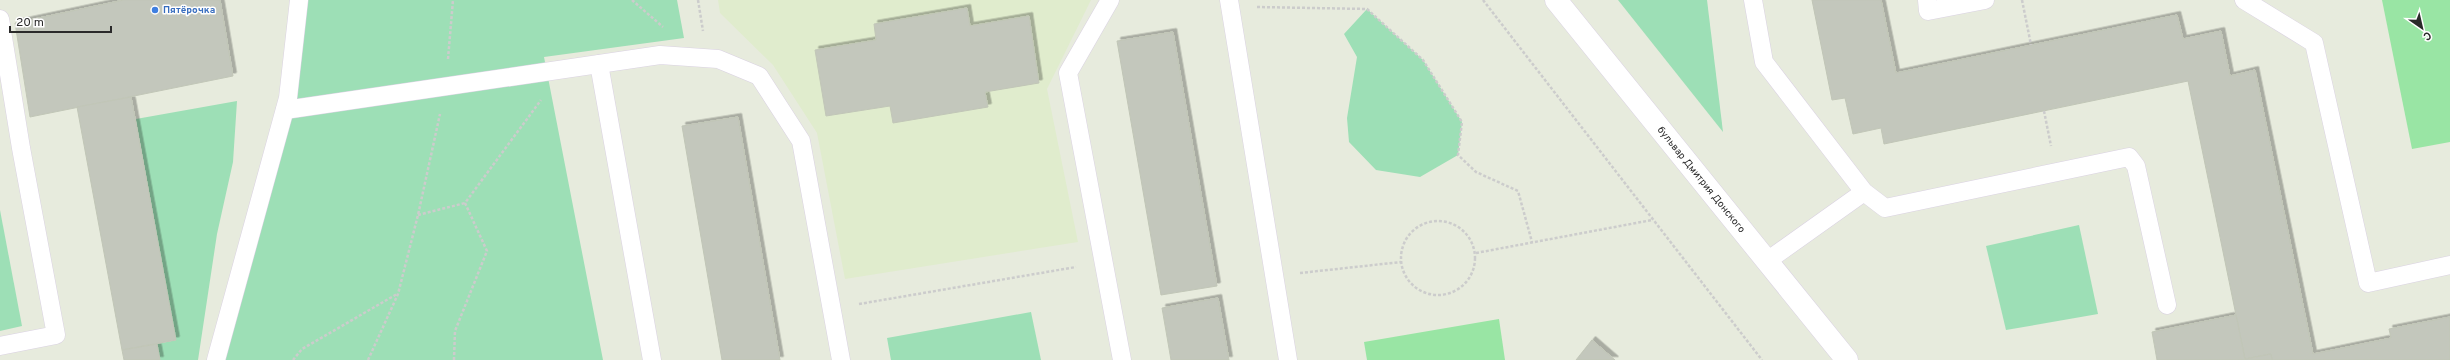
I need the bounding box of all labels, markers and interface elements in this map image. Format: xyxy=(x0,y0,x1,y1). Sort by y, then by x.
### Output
place label: Пятёрочка xyxy=(163,4,215,17)
marker: Пятёрочка xyxy=(150,5,160,15)
scale bar xyxy=(10,8,111,34)
north arrow xyxy=(2402,8,2442,48)
text: 20 m xyxy=(16,15,44,31)
text: С xyxy=(2420,28,2434,43)
street label: бульвар Дмитрия Донского xyxy=(1654,124,1748,236)

